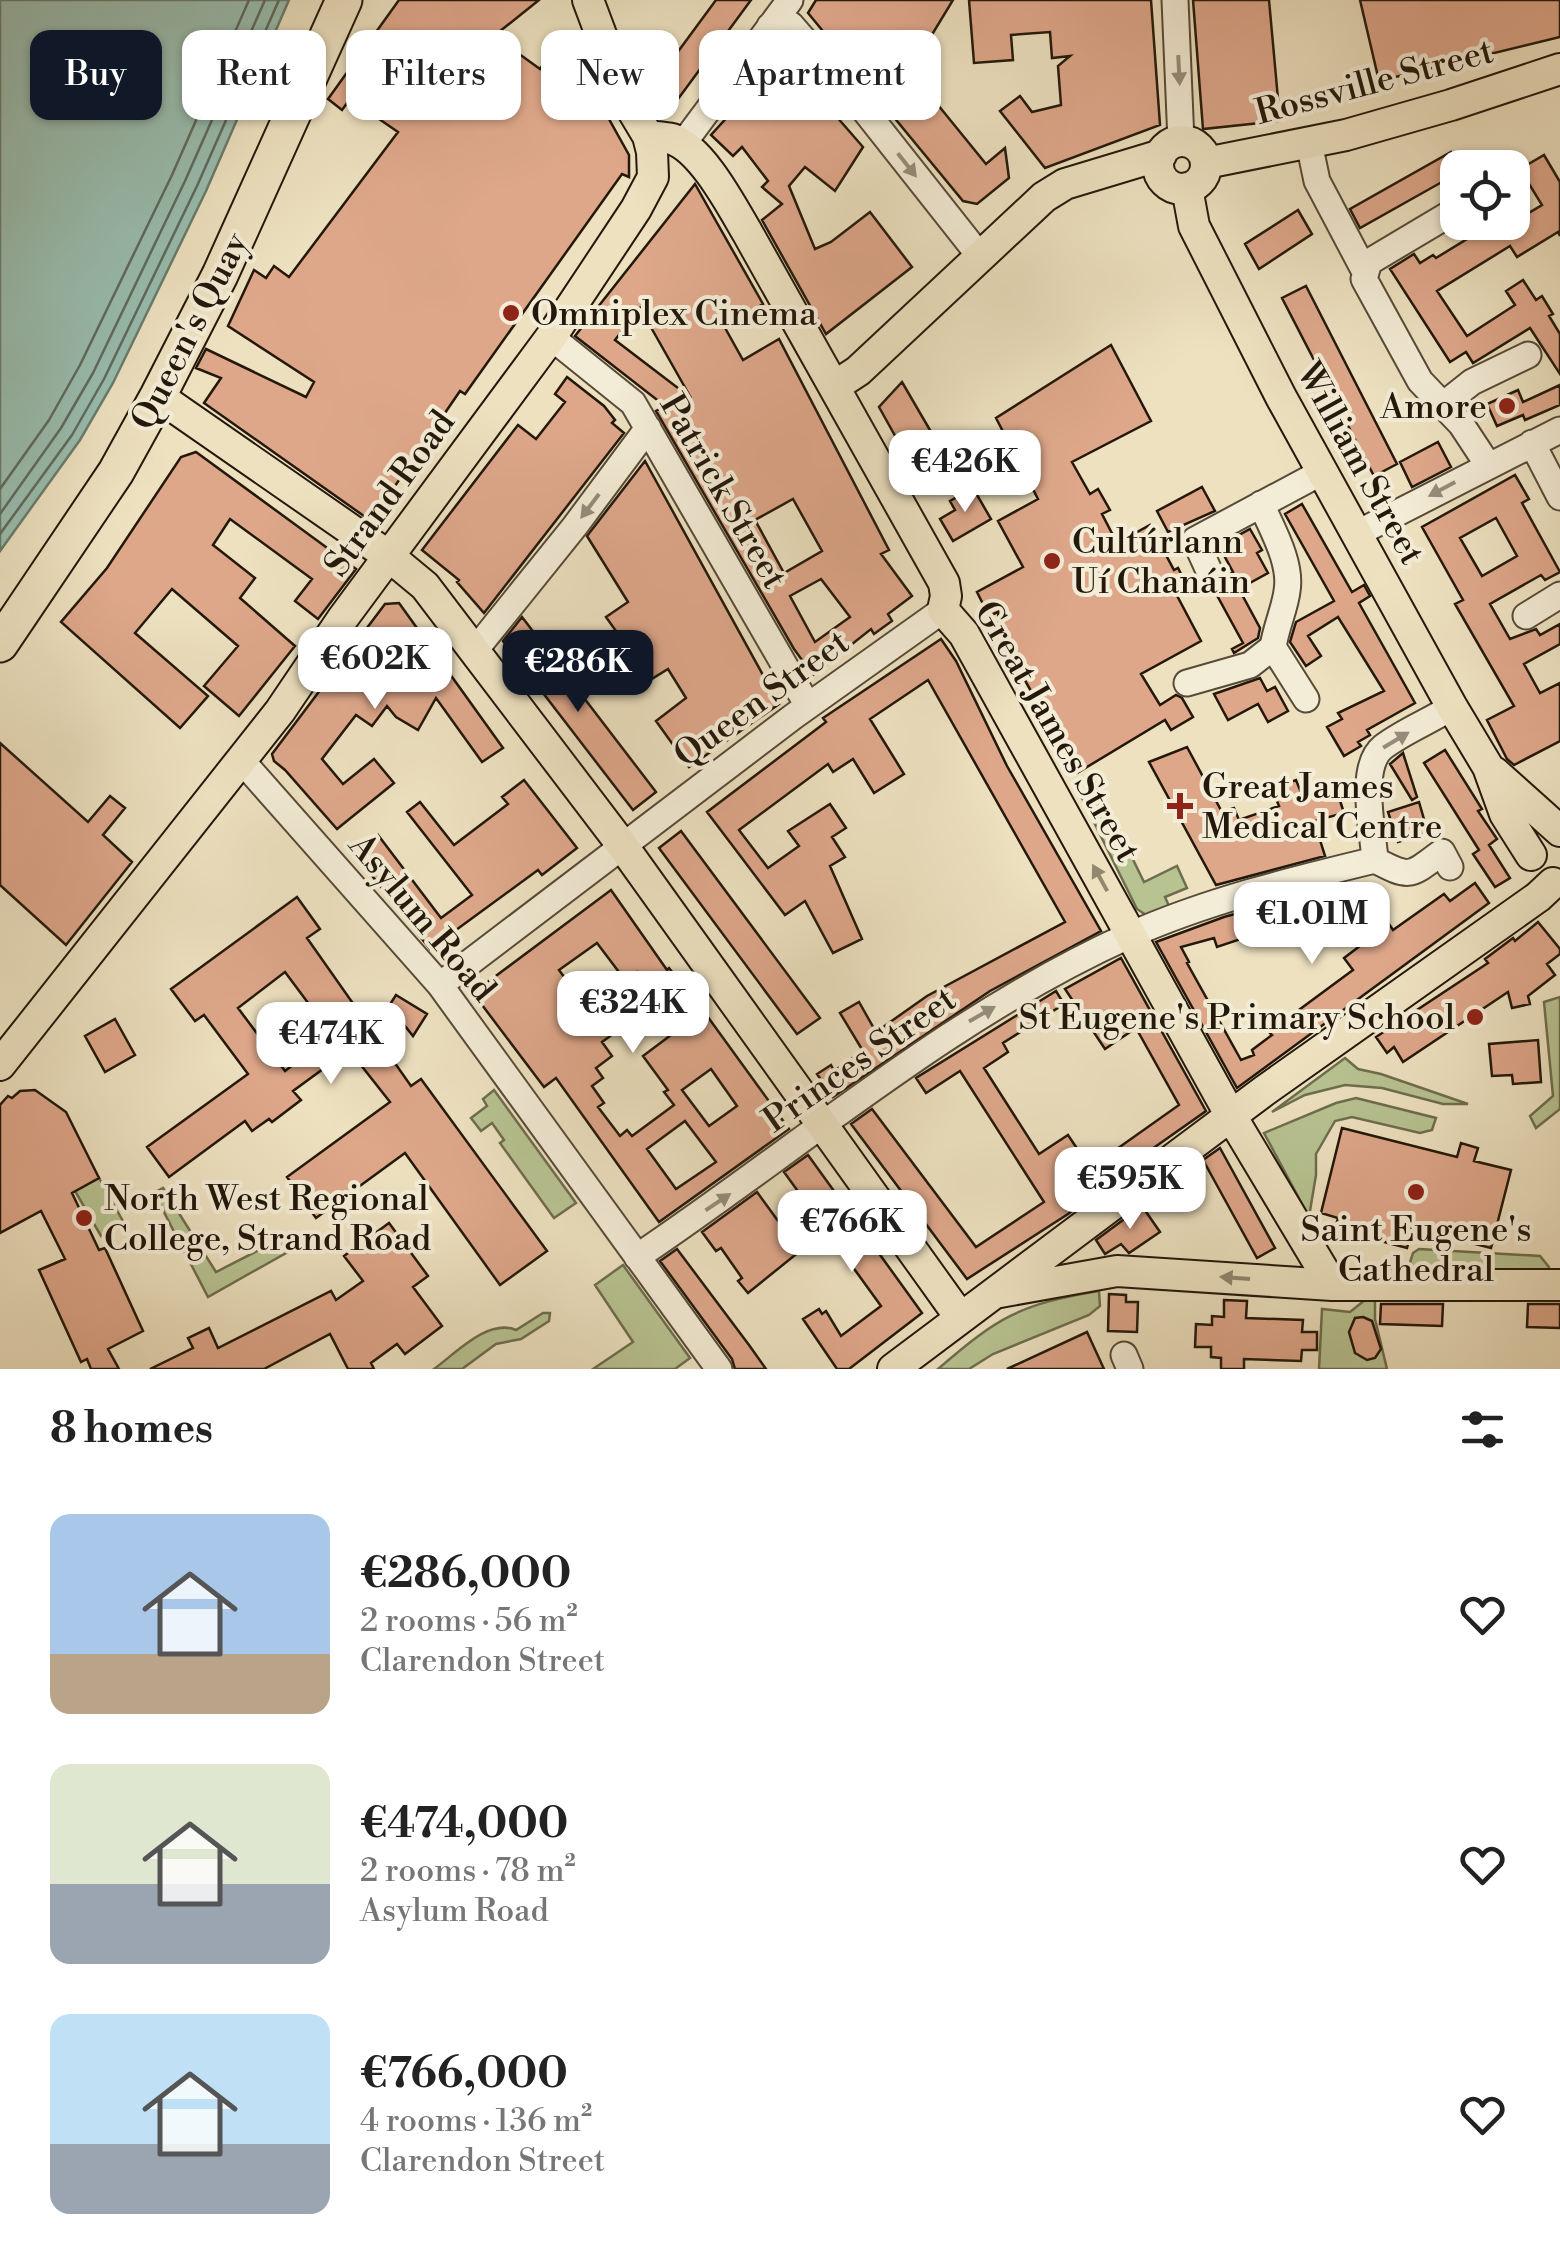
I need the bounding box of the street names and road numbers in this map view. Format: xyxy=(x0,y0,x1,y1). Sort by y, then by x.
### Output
street label: Rossville Street xyxy=(1251,30,1498,135)
street label: Queen's Quay xyxy=(122,225,259,438)
street label: William Street xyxy=(1286,354,1433,573)
street label: Patrick Street xyxy=(650,387,796,597)
street label: Strand Road xyxy=(316,403,465,585)
street label: Great James Street xyxy=(965,594,1149,870)
street label: Queen Street xyxy=(666,621,858,777)
street label: Asylum Road xyxy=(338,824,505,1011)
street label: Princes Street xyxy=(755,978,964,1142)

